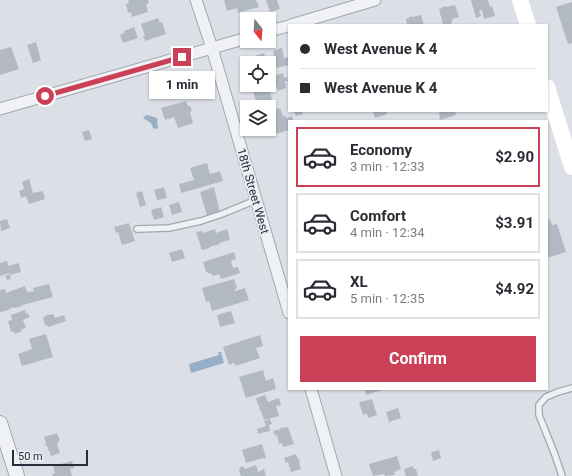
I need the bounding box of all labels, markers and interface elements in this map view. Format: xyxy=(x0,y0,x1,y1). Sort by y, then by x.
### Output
north arrow xyxy=(240,12,276,48)
map controls xyxy=(240,12,276,136)
text: West Avenue K 4 xyxy=(324,40,437,58)
route end xyxy=(173,48,191,66)
button: locate xyxy=(240,56,276,92)
callout: 1 min xyxy=(149,71,215,99)
text: 1 min xyxy=(166,77,198,92)
text: West Avenue K 4 xyxy=(324,79,437,97)
route start xyxy=(36,87,54,105)
button: layers xyxy=(240,100,276,136)
icon: car xyxy=(302,139,338,175)
text: Economy xyxy=(350,141,412,159)
street label: 18th Street West xyxy=(234,146,272,236)
text: $2.90 xyxy=(495,148,534,166)
text: 3 min · 12:33 xyxy=(350,159,425,174)
icon: car xyxy=(302,205,338,241)
text: Comfort xyxy=(350,207,406,225)
text: $3.91 xyxy=(495,214,534,232)
text: 4 min · 12:34 xyxy=(350,225,425,240)
icon: car xyxy=(302,271,338,307)
text: XL xyxy=(350,273,368,291)
text: $4.92 xyxy=(495,280,534,298)
text: 5 min · 12:35 xyxy=(350,291,425,306)
button: Confirm xyxy=(300,336,536,382)
scale bar xyxy=(12,448,88,467)
text: 50 m xyxy=(18,450,43,463)

